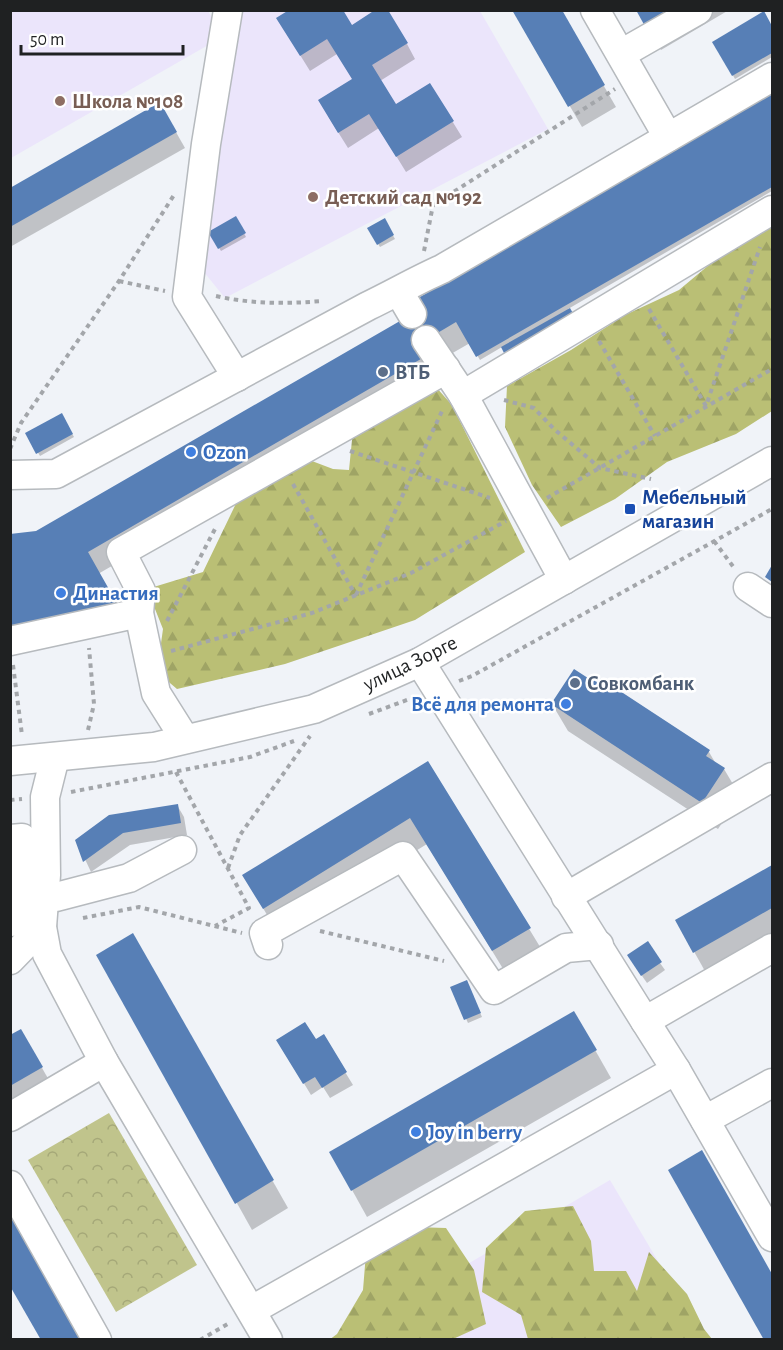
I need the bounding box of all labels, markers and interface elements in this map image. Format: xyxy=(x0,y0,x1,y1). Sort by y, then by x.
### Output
scale bar xyxy=(21,18,183,56)
text: 50 m xyxy=(30,31,64,49)
place label: Школа №108 xyxy=(72,91,183,112)
marker: Школа №108 xyxy=(53,94,67,108)
place label: Детский сад №192 xyxy=(325,187,482,208)
marker: Детский сад №192 xyxy=(306,190,320,204)
place label: ВТБ xyxy=(395,362,430,383)
marker: ВТБ xyxy=(376,365,390,379)
place label: Ozon xyxy=(203,442,247,463)
marker: Ozon xyxy=(184,445,198,459)
place label: Мебельный магазин xyxy=(642,487,746,532)
marker: Мебельный магазин xyxy=(623,502,637,516)
place label: Династия xyxy=(73,583,159,604)
marker: Династия xyxy=(54,586,68,600)
street label: улица Зорге xyxy=(359,632,460,696)
place label: Совкомбанк xyxy=(587,673,695,694)
marker: Совкомбанк xyxy=(568,676,582,690)
place label: Всё для ремонта xyxy=(411,694,554,715)
marker: Всё для ремонта xyxy=(559,697,573,711)
place label: Joy in berry xyxy=(428,1122,523,1143)
marker: Joy in berry xyxy=(409,1125,423,1139)

